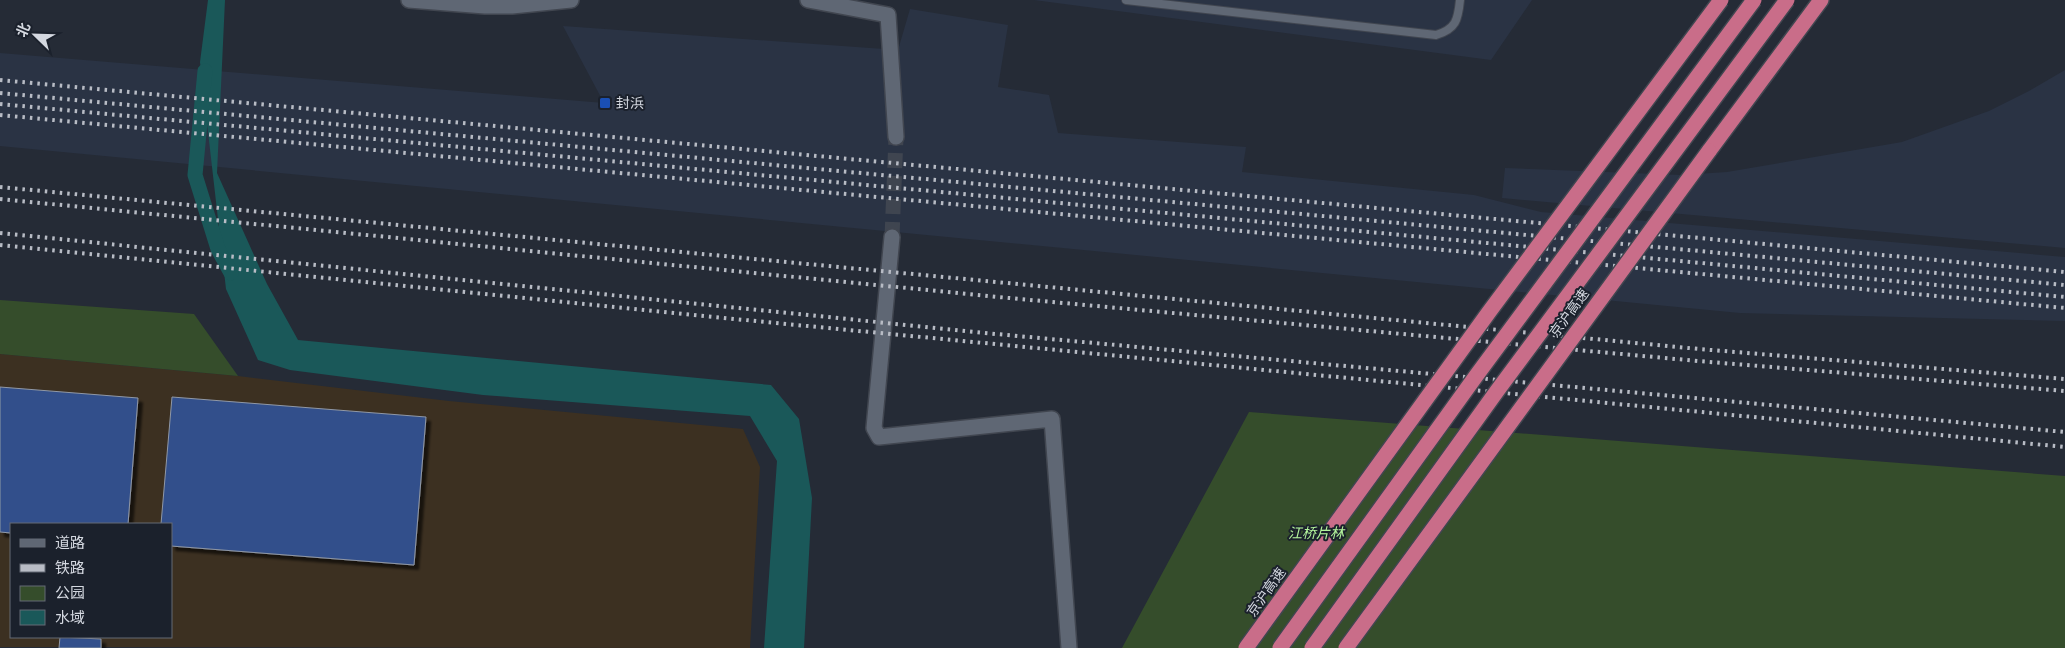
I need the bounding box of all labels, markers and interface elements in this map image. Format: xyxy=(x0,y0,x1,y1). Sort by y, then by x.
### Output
north arrow xyxy=(10,10,60,60)
text: 北 xyxy=(13,20,33,39)
place label: 封浜 xyxy=(616,95,644,111)
marker: 封浜 xyxy=(598,96,612,110)
street label: 京沪高速 xyxy=(1546,286,1592,340)
legend xyxy=(10,523,172,638)
park label: 江桥片林 xyxy=(1288,525,1346,541)
text: 道路 xyxy=(55,535,85,551)
text: 铁路 xyxy=(55,560,85,576)
street label: 京沪高速 xyxy=(1243,564,1289,620)
text: 公园 xyxy=(55,585,85,601)
text: 水域 xyxy=(55,610,85,626)

